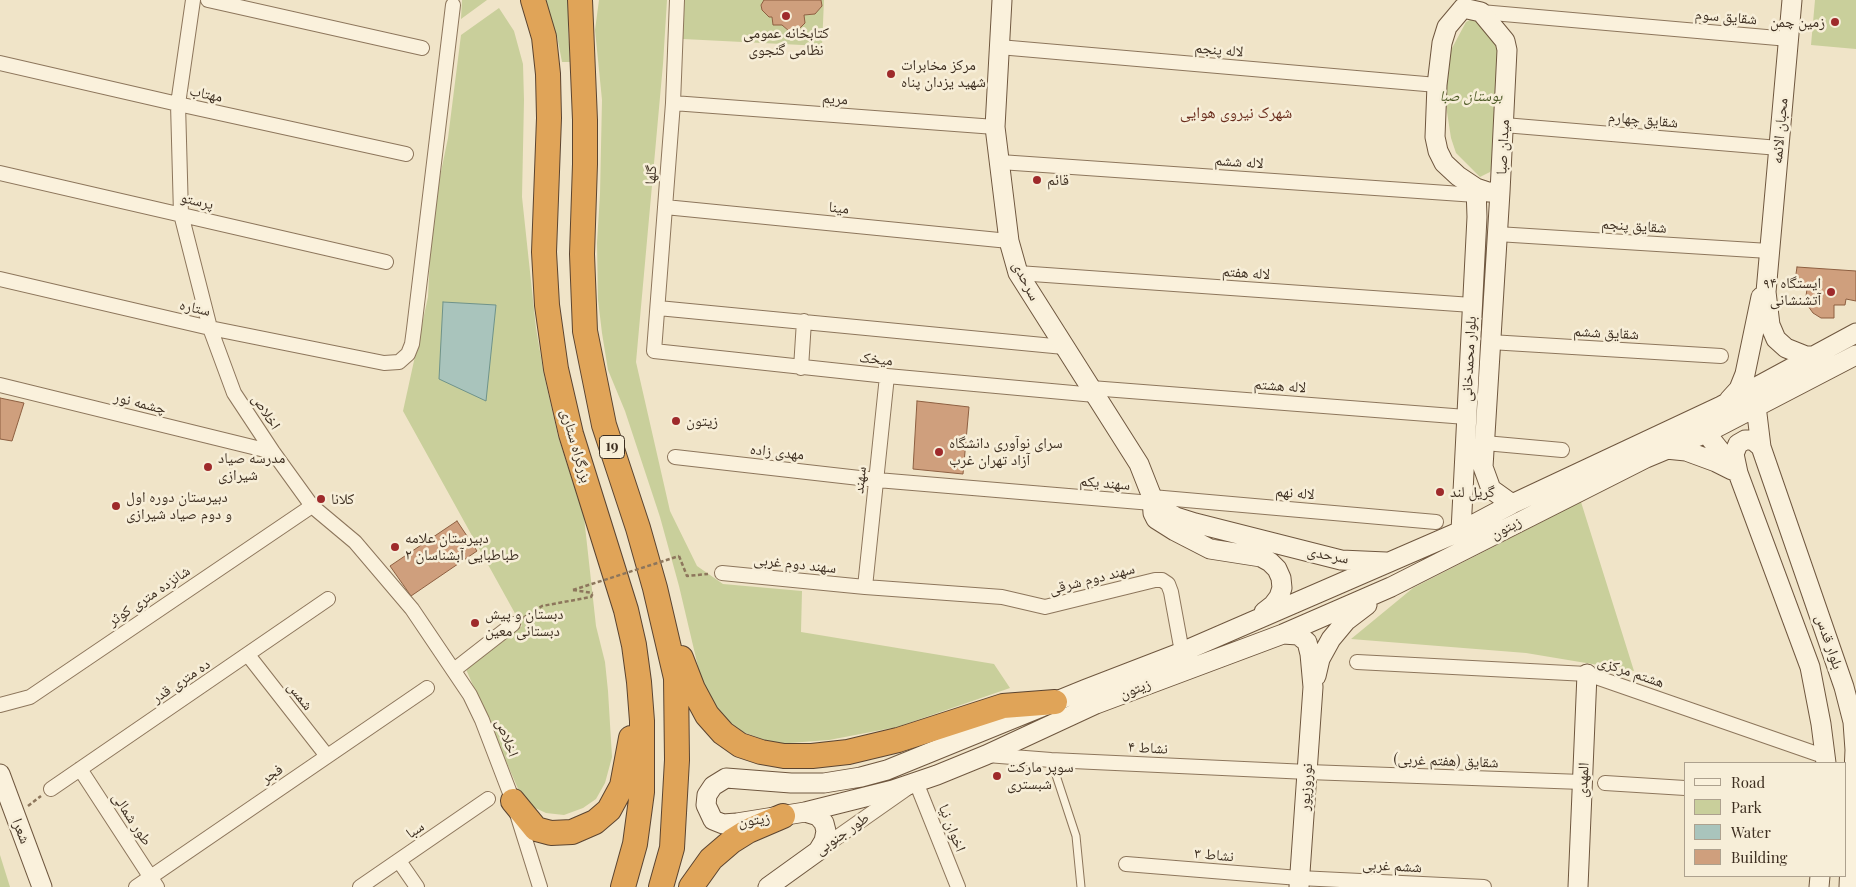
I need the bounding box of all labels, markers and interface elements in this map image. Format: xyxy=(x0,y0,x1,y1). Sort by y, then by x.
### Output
street label: شقایق سوم xyxy=(1694,5,1758,29)
marker: کتابخانه عمومی نظامی گنجوی xyxy=(780,10,792,22)
place label: زمین چمن xyxy=(1770,13,1825,31)
marker: زمین چمن xyxy=(1829,16,1841,28)
place label: کتابخانه عمومی نظامی گنجوی xyxy=(743,24,829,59)
street label: لاله پنجم xyxy=(1194,39,1244,61)
place label: مرکز مخابرات شهید یزدان پناه xyxy=(901,56,986,91)
marker: مرکز مخابرات شهید یزدان پناه xyxy=(885,68,897,80)
street label: مهتاب xyxy=(188,82,224,106)
park label: بوستان صبا xyxy=(1440,87,1502,105)
street label: مریم xyxy=(821,89,849,109)
street label: محبان الائمه xyxy=(1768,97,1792,165)
district label: شهرک نیروی هوایی xyxy=(1180,103,1292,123)
street label: شقایق چهارم xyxy=(1607,108,1679,132)
street label: میدان صبا xyxy=(1493,119,1513,175)
street label: لاله ششم xyxy=(1214,151,1264,173)
street label: گلها xyxy=(641,165,661,185)
place label: قائم xyxy=(1047,171,1069,189)
marker: قائم xyxy=(1031,174,1043,186)
street label: پرستو xyxy=(179,188,215,214)
street label: مینا xyxy=(828,198,850,218)
street label: شقایق پنجم xyxy=(1601,215,1667,237)
street label: سرحدی xyxy=(1008,258,1044,304)
street label: لاله هفتم xyxy=(1221,262,1271,284)
place label: ایستگاه ۹۴ آتشنشانی xyxy=(1763,274,1821,309)
marker: ایستگاه ۹۴ آتشنشانی xyxy=(1825,286,1837,298)
street label: ستاره xyxy=(178,296,212,320)
street label: بلوار محمدخانی xyxy=(1458,316,1480,402)
street label: شقایق ششم xyxy=(1573,322,1639,344)
street label: میخک xyxy=(858,348,894,370)
street label: لاله هشتم xyxy=(1253,375,1307,397)
street label: چشمه نور xyxy=(112,388,168,418)
street label: اخلاص xyxy=(248,391,284,433)
street label: بزرگراه ستاری xyxy=(557,407,595,485)
place label: زیتون xyxy=(686,412,718,430)
marker: زیتون xyxy=(670,415,682,427)
place label: سرای نوآوری دانشگاه آزاد تهران غرب xyxy=(949,434,1063,469)
road number: 19 xyxy=(600,436,624,458)
street label: مهدی زاده xyxy=(749,440,805,464)
marker: سرای نوآوری دانشگاه آزاد تهران غرب xyxy=(933,446,945,458)
place label: مدرسه صیاد شیرازی xyxy=(218,449,285,484)
marker: مدرسه صیاد شیرازی xyxy=(202,461,214,473)
street label: سهند xyxy=(850,466,870,494)
street label: سهند يكم xyxy=(1079,472,1131,494)
street label: لاله نهم xyxy=(1275,482,1315,504)
place label: گریل لند xyxy=(1450,483,1495,501)
marker: گریل لند xyxy=(1434,486,1446,498)
place label: دبیرستان دوره اول‌ و دوم صیاد شیرازی xyxy=(126,488,232,523)
place label: کلانا xyxy=(331,490,354,508)
marker: کلانا xyxy=(315,493,327,505)
marker: دبیرستان دوره اول‌ و دوم صیاد شیرازی xyxy=(110,500,122,512)
street label: زیتون xyxy=(1488,513,1524,543)
place label: دبیرستان علامه طباطبایی آبشناسان ۲ xyxy=(405,529,519,564)
marker: دبیرستان علامه طباطبایی آبشناسان ۲ xyxy=(389,541,401,553)
street label: سرحدی xyxy=(1306,542,1350,568)
street label: سهند دوم غربی xyxy=(753,551,837,577)
street label: سهند دوم شرقی xyxy=(1047,560,1137,598)
street label: شانزده متری کوثر xyxy=(104,562,194,630)
place label: دبستان و پیش دبستانی معین xyxy=(485,605,564,640)
street label: بلوار قدس xyxy=(1811,612,1847,672)
marker: دبستان و پیش دبستانی معین xyxy=(469,617,481,629)
street label: هشتم مرکزی xyxy=(1595,652,1667,692)
street label: ده متری قدر xyxy=(148,655,214,707)
street label: زیتون xyxy=(1117,675,1153,703)
street label: شمس xyxy=(283,678,317,714)
street label: اخلاص xyxy=(492,717,522,759)
street label: نشاط ۴ xyxy=(1128,738,1168,758)
street label: شقایق (هفتم غربی) xyxy=(1393,750,1499,772)
place label: سوپر مارکت شبستری xyxy=(1007,758,1074,793)
street label: فجر xyxy=(258,760,286,788)
street label: المهدی xyxy=(1573,762,1593,798)
legend xyxy=(1684,762,1846,877)
street label: نوروزپور xyxy=(1295,763,1317,811)
marker: سوپر مارکت شبستری xyxy=(991,770,1003,782)
text: Road xyxy=(1731,772,1765,792)
street label: طور شمالی xyxy=(108,789,156,849)
text: Park xyxy=(1731,797,1762,817)
street label: اخوان نیا xyxy=(934,802,970,854)
street label: زیتون xyxy=(737,809,771,831)
street label: طور جنوبی xyxy=(812,809,872,859)
street label: شعرا xyxy=(8,816,34,846)
street label: سبا xyxy=(402,817,428,843)
text: Water xyxy=(1731,822,1771,842)
street label: نشاط ۳ xyxy=(1193,844,1235,866)
text: Building xyxy=(1731,847,1787,867)
street label: ششم غربی xyxy=(1362,855,1422,877)

